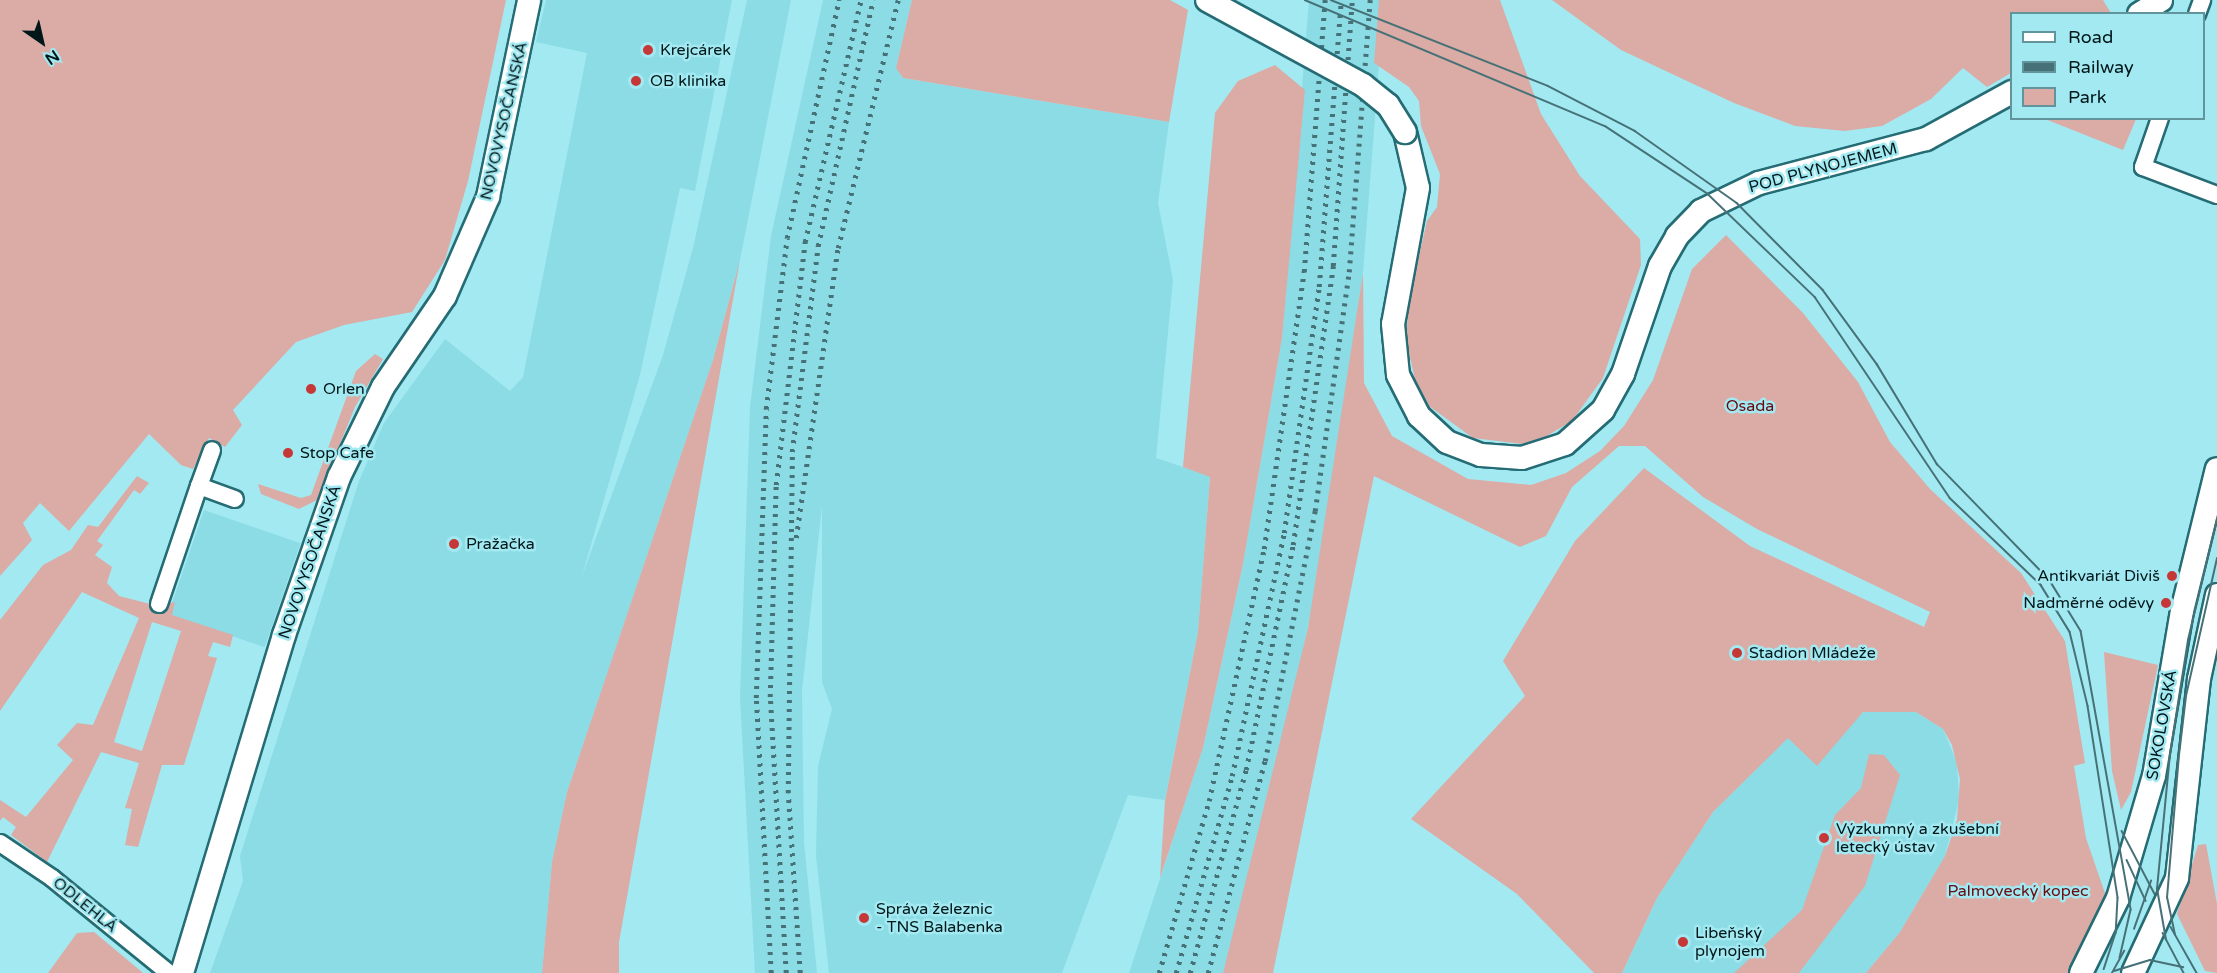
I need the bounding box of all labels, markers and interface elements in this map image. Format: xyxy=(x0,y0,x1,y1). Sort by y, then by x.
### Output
north arrow xyxy=(12,12,72,72)
legend xyxy=(2010,12,2205,120)
text: Road xyxy=(2068,26,2113,48)
street label: NOVOVYSOČANSKÁ xyxy=(476,40,532,202)
place label: Krejcárek xyxy=(660,40,731,60)
marker: Krejcárek xyxy=(641,43,655,57)
text: N xyxy=(41,45,63,69)
text: Railway xyxy=(2068,56,2134,78)
place label: OB klinika xyxy=(650,71,726,91)
marker: OB klinika xyxy=(627,72,645,90)
text: Park xyxy=(2068,86,2106,108)
street label: POD PLYNOJEMEM xyxy=(1747,139,1899,197)
place label: Orlen xyxy=(323,379,365,399)
marker: Orlen xyxy=(304,382,318,396)
park label: Osada xyxy=(1726,396,1774,416)
place label: Stop Cafe xyxy=(300,443,374,463)
marker: Stop Cafe xyxy=(281,446,295,460)
street label: NOVOVYSOČANSKÁ xyxy=(275,482,345,642)
place label: Pražačka xyxy=(466,534,535,554)
marker: Pražačka xyxy=(447,537,461,551)
place label: Antikvariát Diviš xyxy=(2037,566,2160,586)
marker: Antikvariát Diviš xyxy=(2165,569,2179,583)
place label: Nadměrné oděvy xyxy=(2023,593,2154,613)
marker: Nadměrné oděvy xyxy=(2159,596,2173,610)
place label: Stadion Mládeže xyxy=(1749,643,1876,663)
marker: Stadion Mládeže xyxy=(1730,646,1744,660)
street label: SOKOLOVSKÁ xyxy=(2143,669,2181,781)
place label: Výzkumný a zkušební letecký ústav xyxy=(1836,819,1999,857)
marker: Výzkumný a zkušební letecký ústav xyxy=(1817,831,1831,845)
street label: ODLEHLÁ xyxy=(49,873,121,937)
park label: Palmovecký kopec xyxy=(1947,881,2089,901)
place label: Správa železnic - TNS Balabenka xyxy=(876,899,1003,937)
marker: Správa železnic - TNS Balabenka xyxy=(857,911,871,925)
place label: Libeňský plynojem xyxy=(1695,923,1765,961)
marker: Libeňský plynojem xyxy=(1676,935,1690,949)

